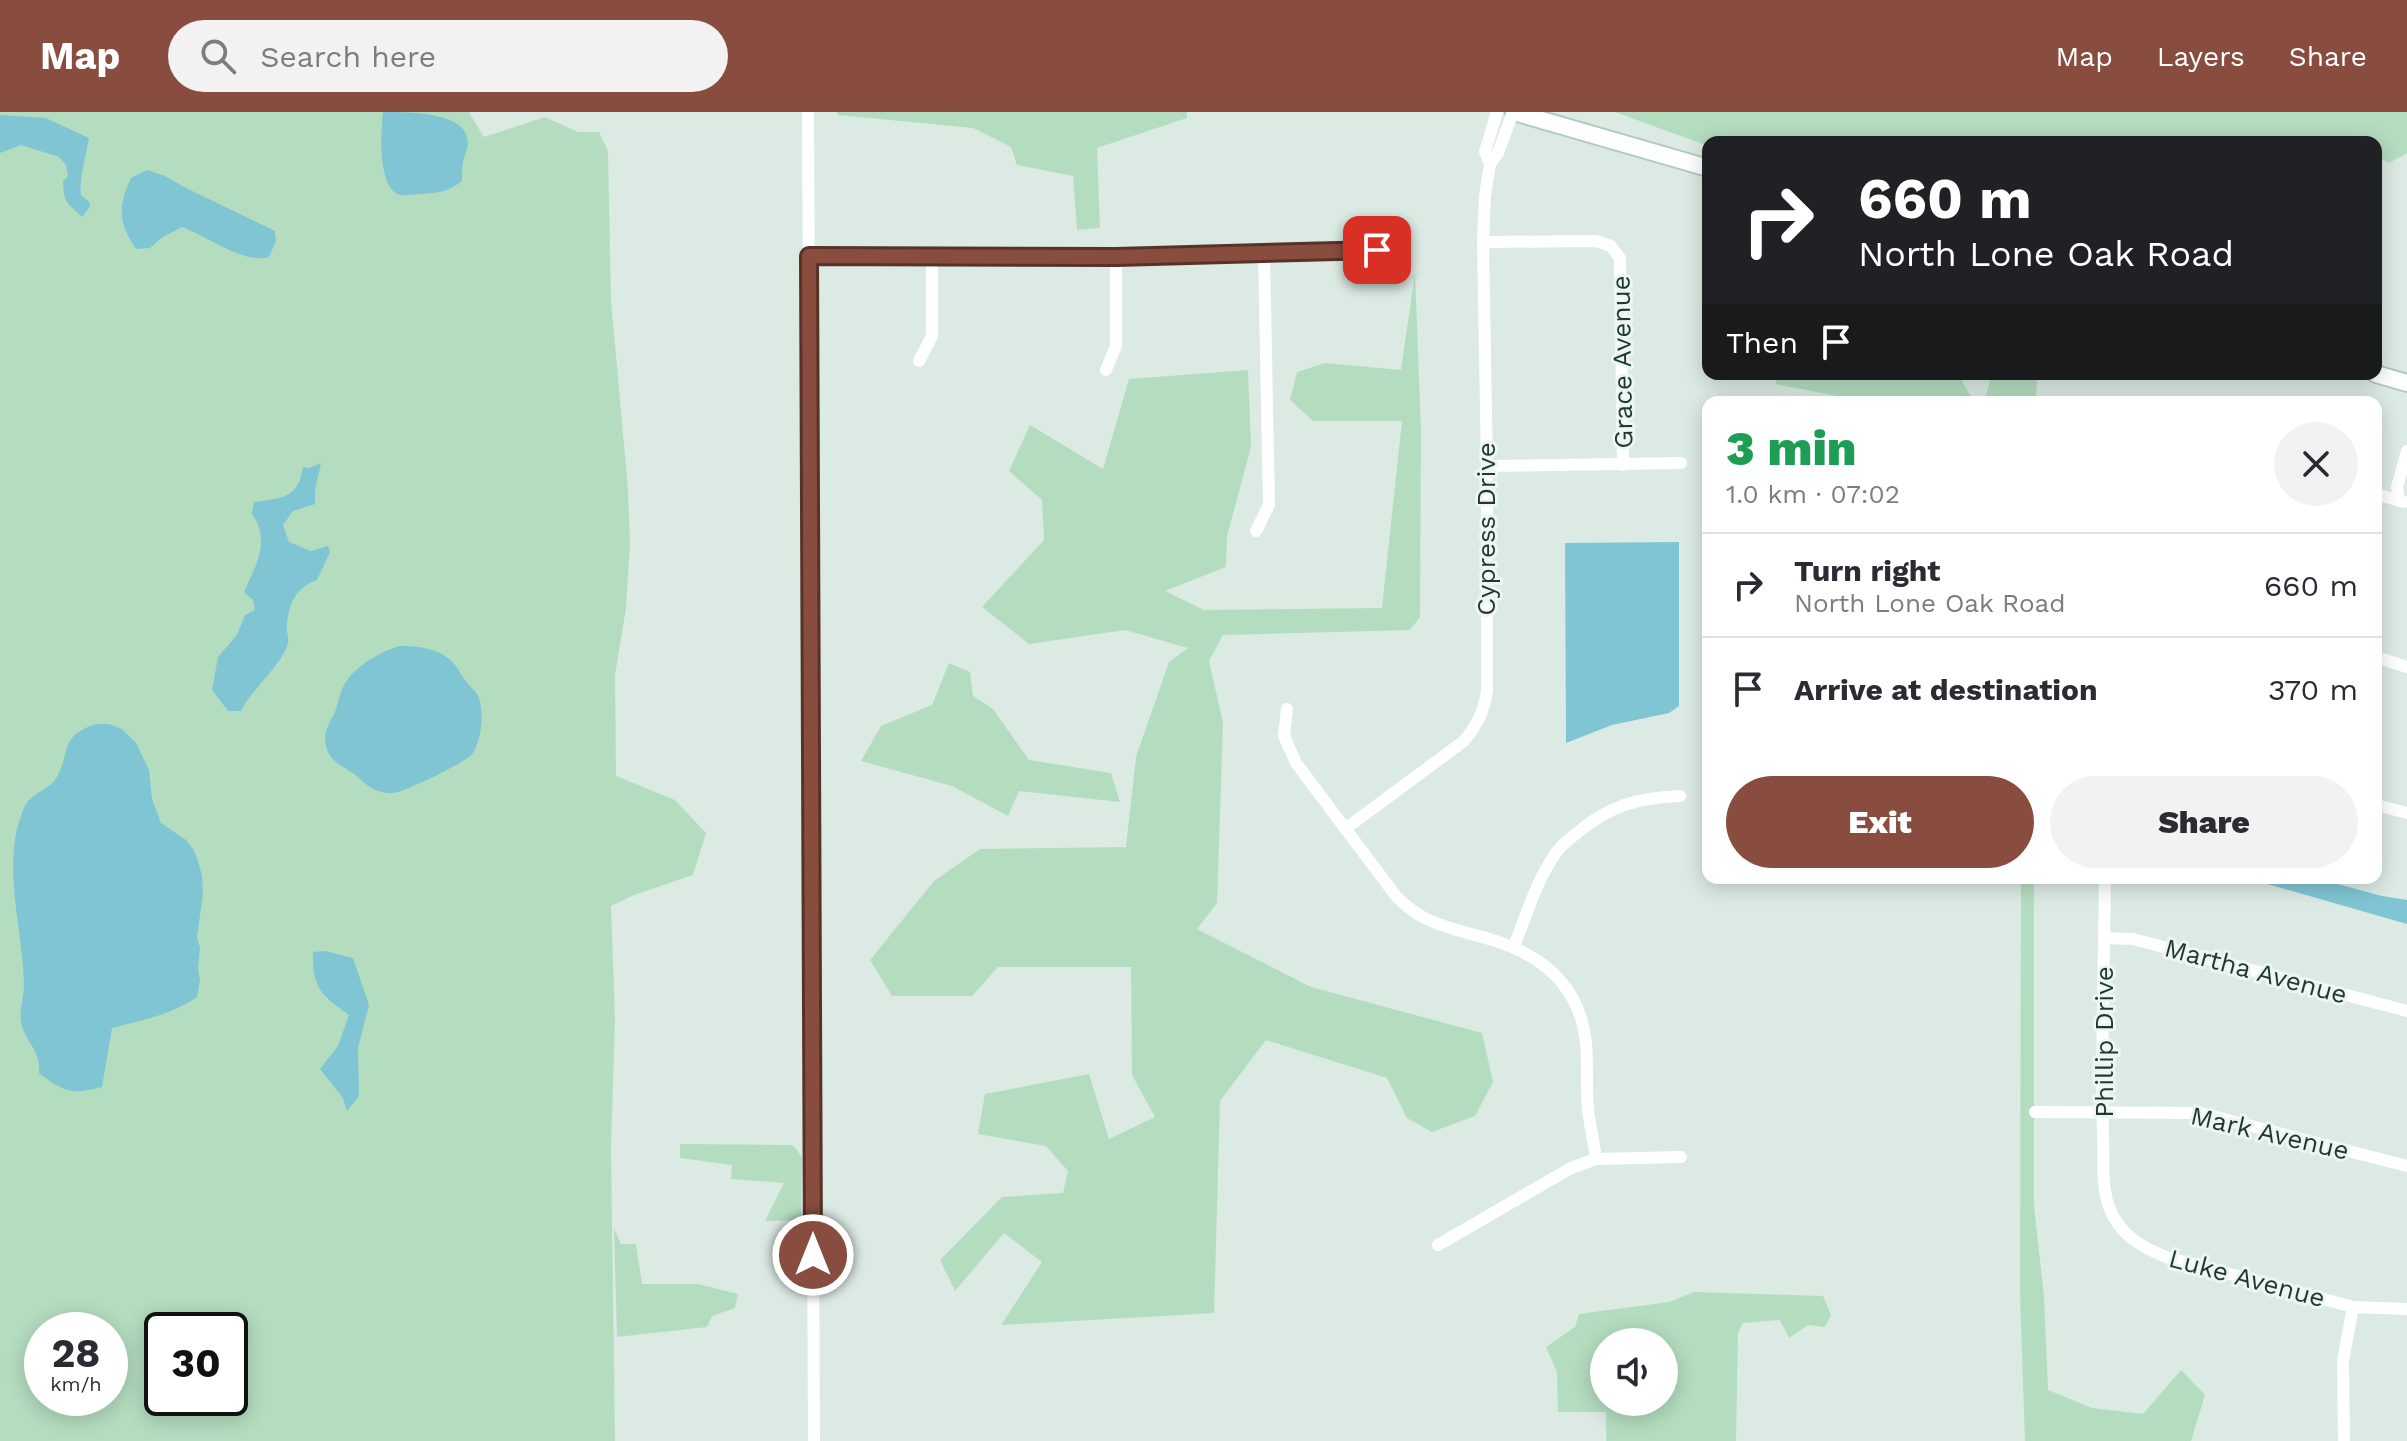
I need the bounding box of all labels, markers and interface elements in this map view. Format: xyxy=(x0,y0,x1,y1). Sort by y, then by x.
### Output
search box xyxy=(168,20,728,92)
text: Map xyxy=(40,34,120,78)
icon: search xyxy=(196,34,240,78)
text: Search here xyxy=(260,39,436,74)
text: Map xyxy=(2056,40,2113,73)
text: Layers xyxy=(2157,40,2245,73)
text: Share xyxy=(2289,40,2367,73)
text: 660 m xyxy=(1858,166,2032,232)
icon: right xyxy=(1726,168,1830,272)
pin xyxy=(1343,216,1411,284)
icon: arrive xyxy=(1355,228,1399,272)
text: North Lone Oak Road xyxy=(1858,233,2234,275)
street label: Grace Avenue xyxy=(1605,275,1639,449)
icon: arrive xyxy=(1814,320,1858,364)
text: Then xyxy=(1726,325,1798,360)
text: 3 min xyxy=(1726,420,1857,477)
button: close xyxy=(2274,422,2358,506)
street label: Cypress Drive xyxy=(1471,442,1501,616)
text: 1.0 km · 07:02 xyxy=(1726,479,1900,509)
text: Turn right xyxy=(1794,553,1940,588)
icon: right xyxy=(1726,563,1770,607)
text: 660 m xyxy=(2264,568,2358,603)
text: North Lone Oak Road xyxy=(1794,588,2066,618)
icon: arrive xyxy=(1726,667,1770,711)
text: Arrive at destination xyxy=(1794,672,2098,707)
text: 370 m xyxy=(2268,672,2358,707)
button: Exit xyxy=(1726,776,2034,868)
button: Share xyxy=(2050,776,2358,868)
street label: Martha Avenue xyxy=(2162,932,2350,1010)
street label: Phillip Drive xyxy=(2089,966,2119,1118)
street label: Mark Avenue xyxy=(2188,1100,2352,1166)
position arrow xyxy=(771,1213,855,1297)
street label: Luke Avenue xyxy=(2166,1243,2328,1313)
speed limit sign: 30 xyxy=(144,1312,248,1416)
map controls xyxy=(1590,1328,1678,1416)
button: sound xyxy=(1590,1328,1678,1416)
text: 28 xyxy=(52,1330,100,1377)
text: km/h xyxy=(50,1372,102,1396)

